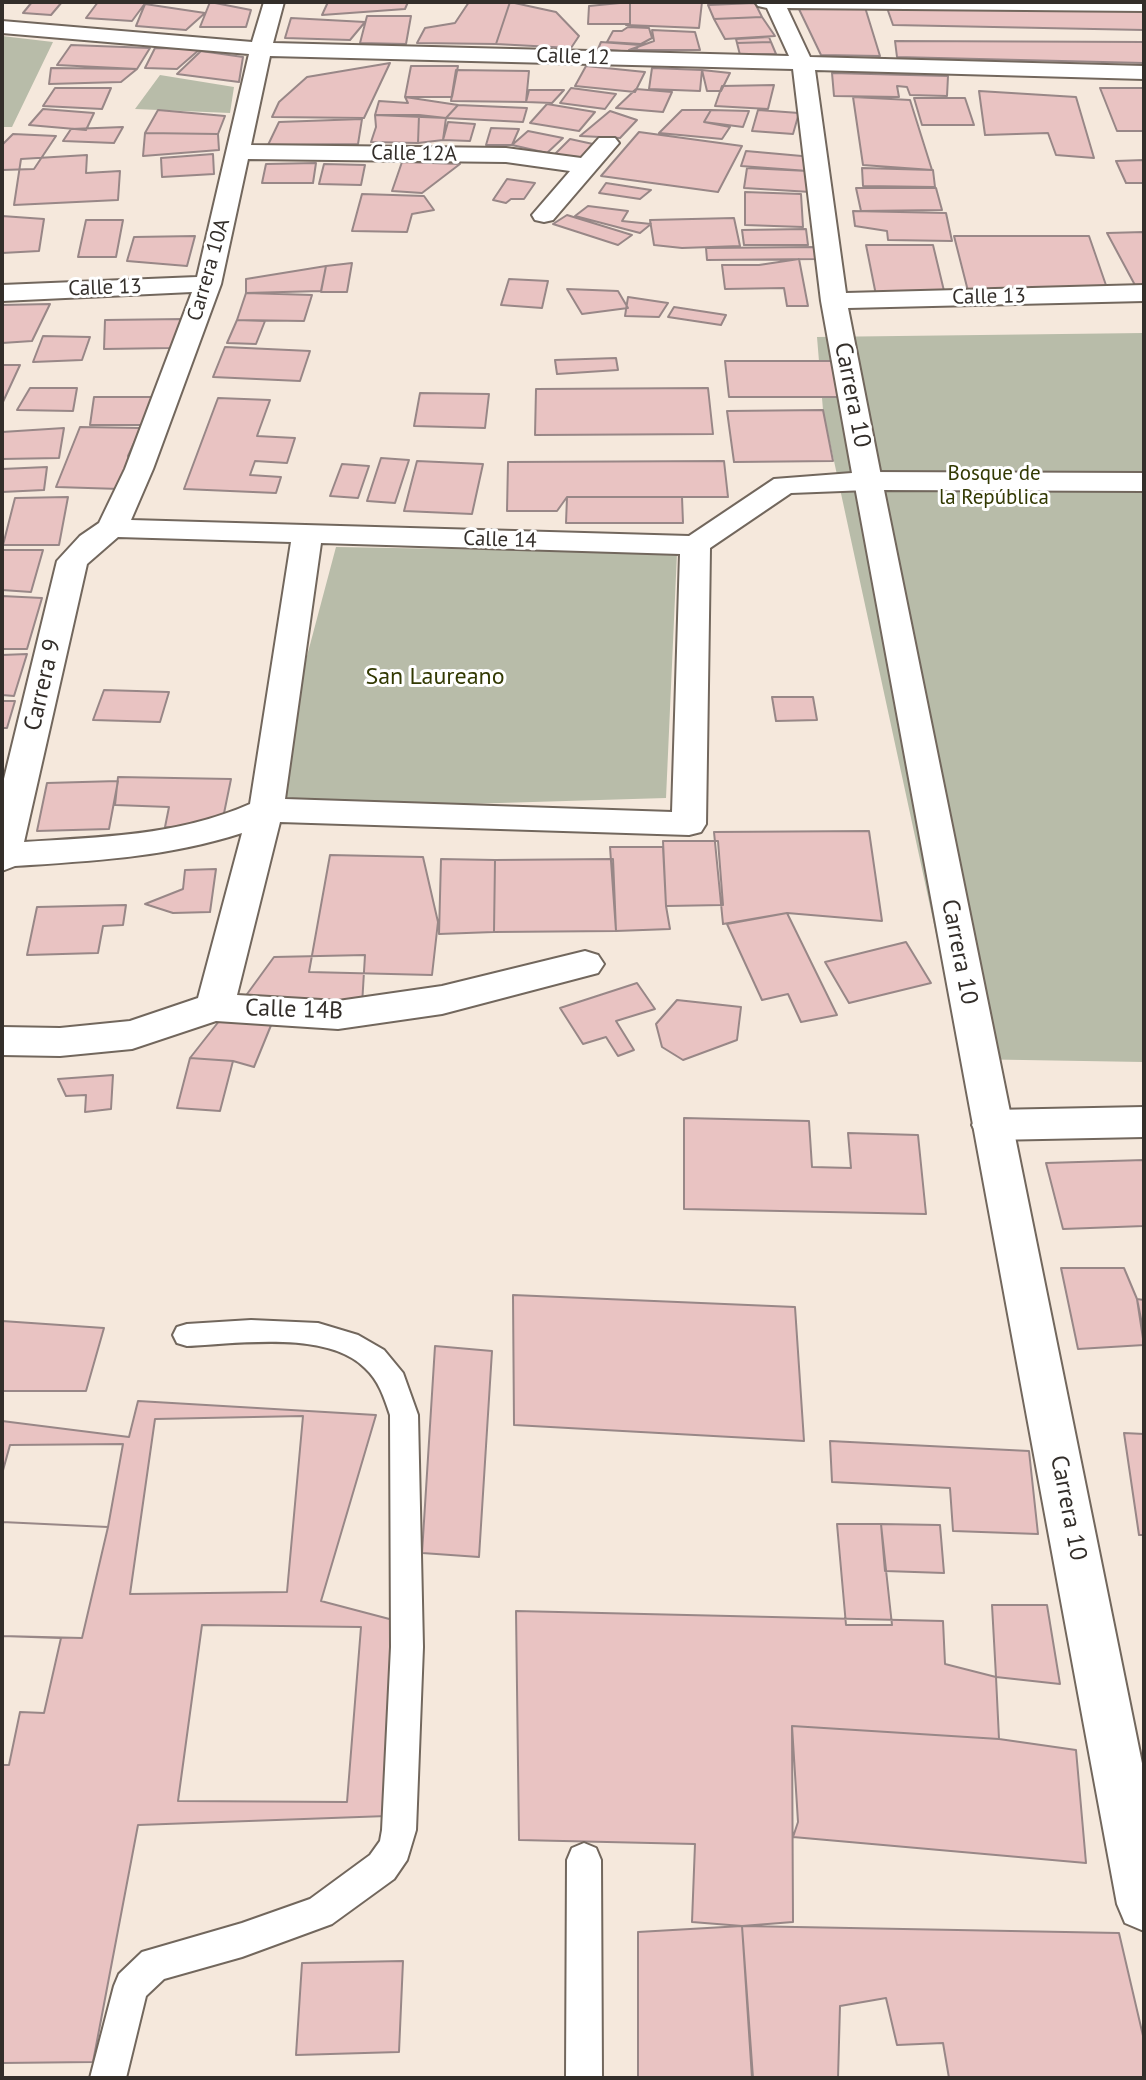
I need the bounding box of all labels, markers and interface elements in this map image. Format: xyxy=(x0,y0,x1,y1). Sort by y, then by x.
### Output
street label: Calle 12 xyxy=(536,43,610,71)
street label: Calle 12A xyxy=(371,141,457,167)
street label: Carrera 10A xyxy=(182,216,236,324)
street label: Calle 13 xyxy=(68,274,142,302)
street label: Calle 13 xyxy=(952,284,1026,310)
street label: Carrera 10 xyxy=(828,340,876,450)
park label: Bosque de la República xyxy=(939,461,1049,511)
street label: Calle 14 xyxy=(463,526,537,554)
street label: Carrera 9 xyxy=(18,636,68,734)
park label: San Laureano xyxy=(365,663,505,691)
street label: Carrera 10 xyxy=(935,897,983,1007)
street label: Calle 14B xyxy=(245,994,343,1026)
street label: Carrera 10 xyxy=(1044,1453,1092,1563)

